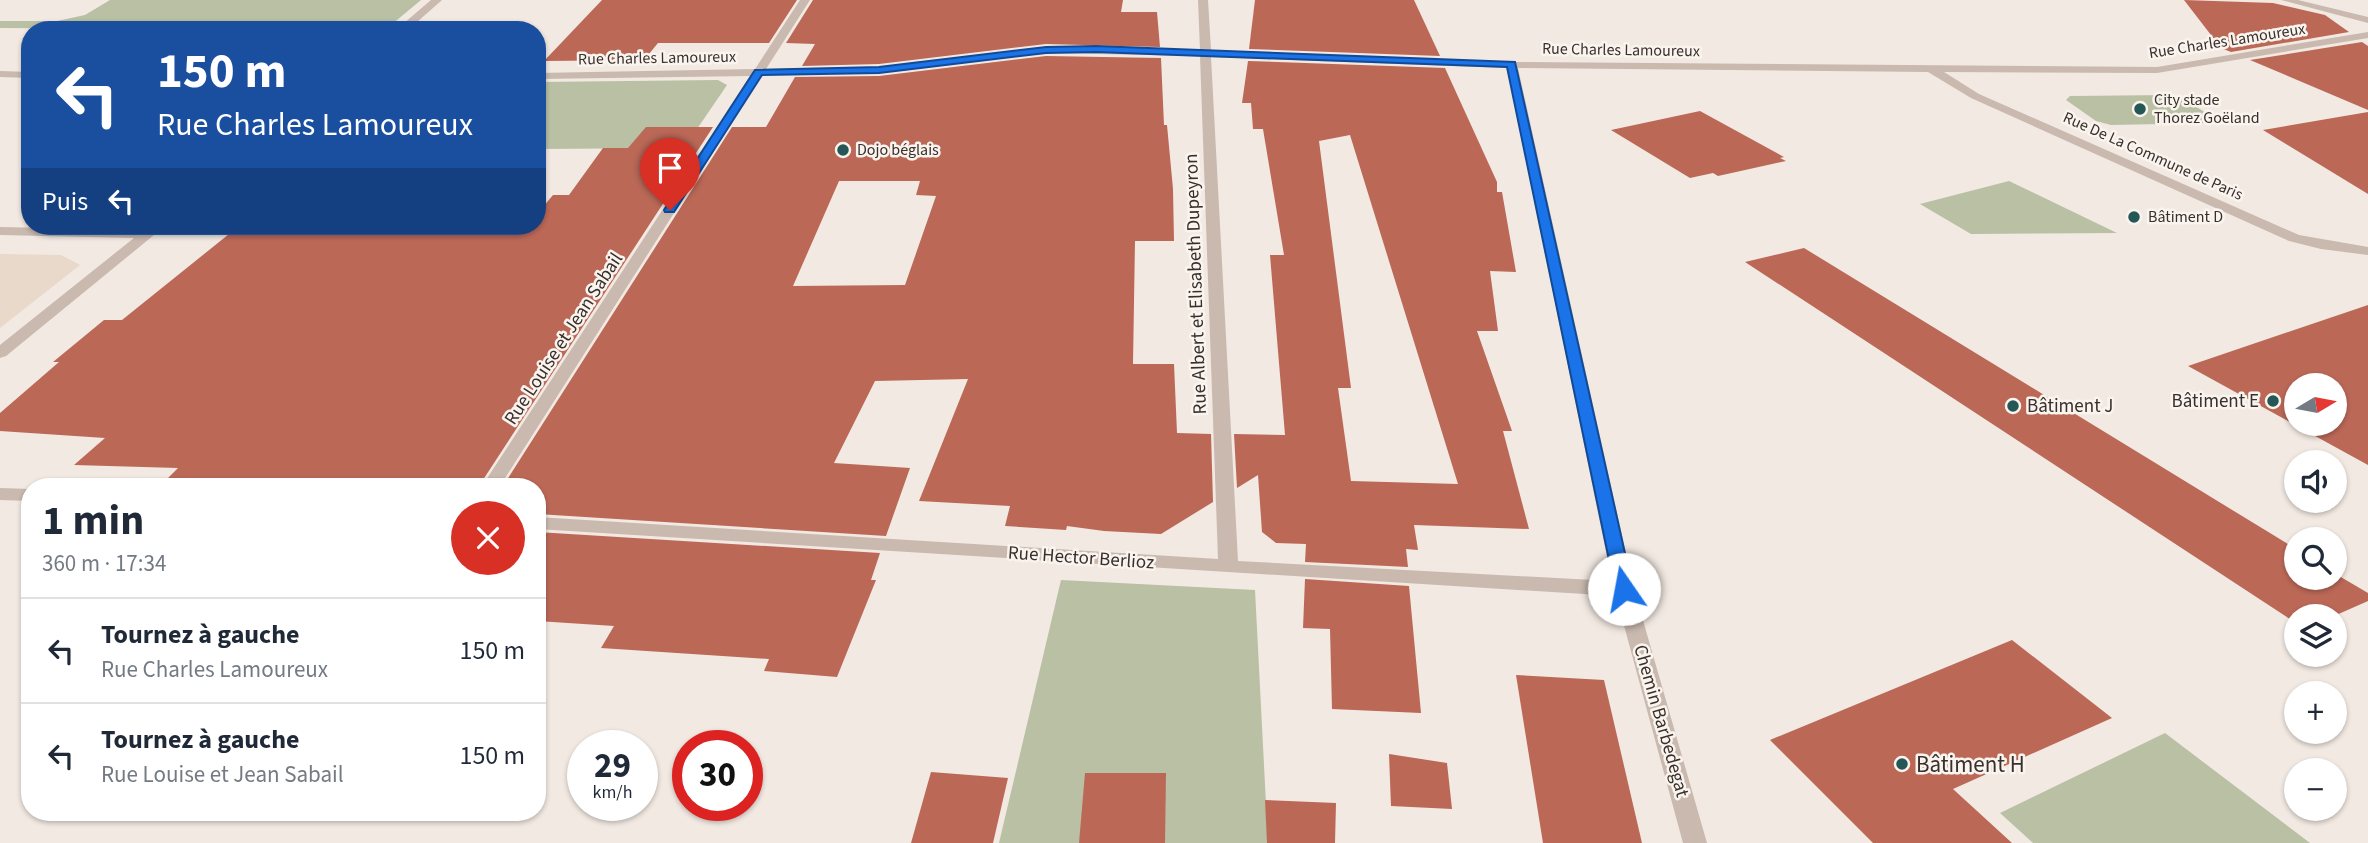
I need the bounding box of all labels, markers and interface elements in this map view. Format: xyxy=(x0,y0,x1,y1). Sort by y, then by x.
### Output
street label: Rue Charles Lamoureux xyxy=(2147,18,2307,64)
text: 150 m xyxy=(157,37,286,107)
street label: Rue Charles Lamoureux xyxy=(1542,38,1700,62)
street label: Rue Charles Lamoureux xyxy=(578,46,736,70)
icon: left xyxy=(42,49,133,140)
place label: City stade Thorez Goëland xyxy=(2154,89,2260,129)
marker: City stade Thorez Goëland xyxy=(2132,101,2148,117)
text: Rue Charles Lamoureux xyxy=(157,102,473,148)
street label: Rue De La Commune de Paris xyxy=(2060,106,2247,206)
pin xyxy=(640,138,700,210)
place label: Dojo béglais xyxy=(857,139,939,161)
marker: Dojo béglais xyxy=(835,142,851,158)
icon: arrive xyxy=(651,149,689,187)
street label: Rue Albert et Elisabeth Dupeyron xyxy=(1178,153,1214,415)
icon: left xyxy=(102,182,140,220)
text: Puis xyxy=(42,183,88,220)
place label: Bâtiment D xyxy=(2148,206,2223,228)
marker: Bâtiment D xyxy=(2126,209,2142,225)
street label: Rue Louise et Jean Sabail xyxy=(498,247,630,430)
north arrow xyxy=(2284,373,2347,436)
map controls xyxy=(2284,373,2347,821)
place label: Bâtiment E xyxy=(2172,388,2259,415)
place label: Bâtiment J xyxy=(2027,393,2113,420)
marker: Bâtiment E xyxy=(2265,393,2281,409)
marker: Bâtiment J xyxy=(2005,398,2021,414)
button: sound xyxy=(2284,450,2347,513)
text: 1 min xyxy=(42,491,144,551)
button: close xyxy=(451,501,525,575)
button: search xyxy=(2284,527,2347,590)
street label: Rue Hector Berlioz xyxy=(1007,539,1155,577)
text: 360 m · 17:34 xyxy=(42,547,166,580)
position arrow xyxy=(1587,552,1661,626)
button: layers xyxy=(2284,604,2347,667)
text: Tournez à gauche xyxy=(101,616,300,653)
icon: left xyxy=(42,632,80,670)
text: 150 m xyxy=(459,632,525,669)
street label: Chemin Barbedegat xyxy=(1626,642,1696,801)
text: Rue Charles Lamoureux xyxy=(101,653,328,686)
button: + xyxy=(2284,681,2347,744)
text: Tournez à gauche xyxy=(101,721,300,758)
speed limit sign: 30 xyxy=(672,730,763,821)
icon: left xyxy=(42,737,80,775)
text: 150 m xyxy=(459,737,525,774)
text: 29 xyxy=(594,741,631,791)
place label: Bâtiment H xyxy=(1916,748,2025,781)
marker: Bâtiment H xyxy=(1894,756,1910,772)
text: Rue Louise et Jean Sabail xyxy=(101,758,344,791)
button: − xyxy=(2284,758,2347,821)
text: km/h xyxy=(593,780,632,805)

